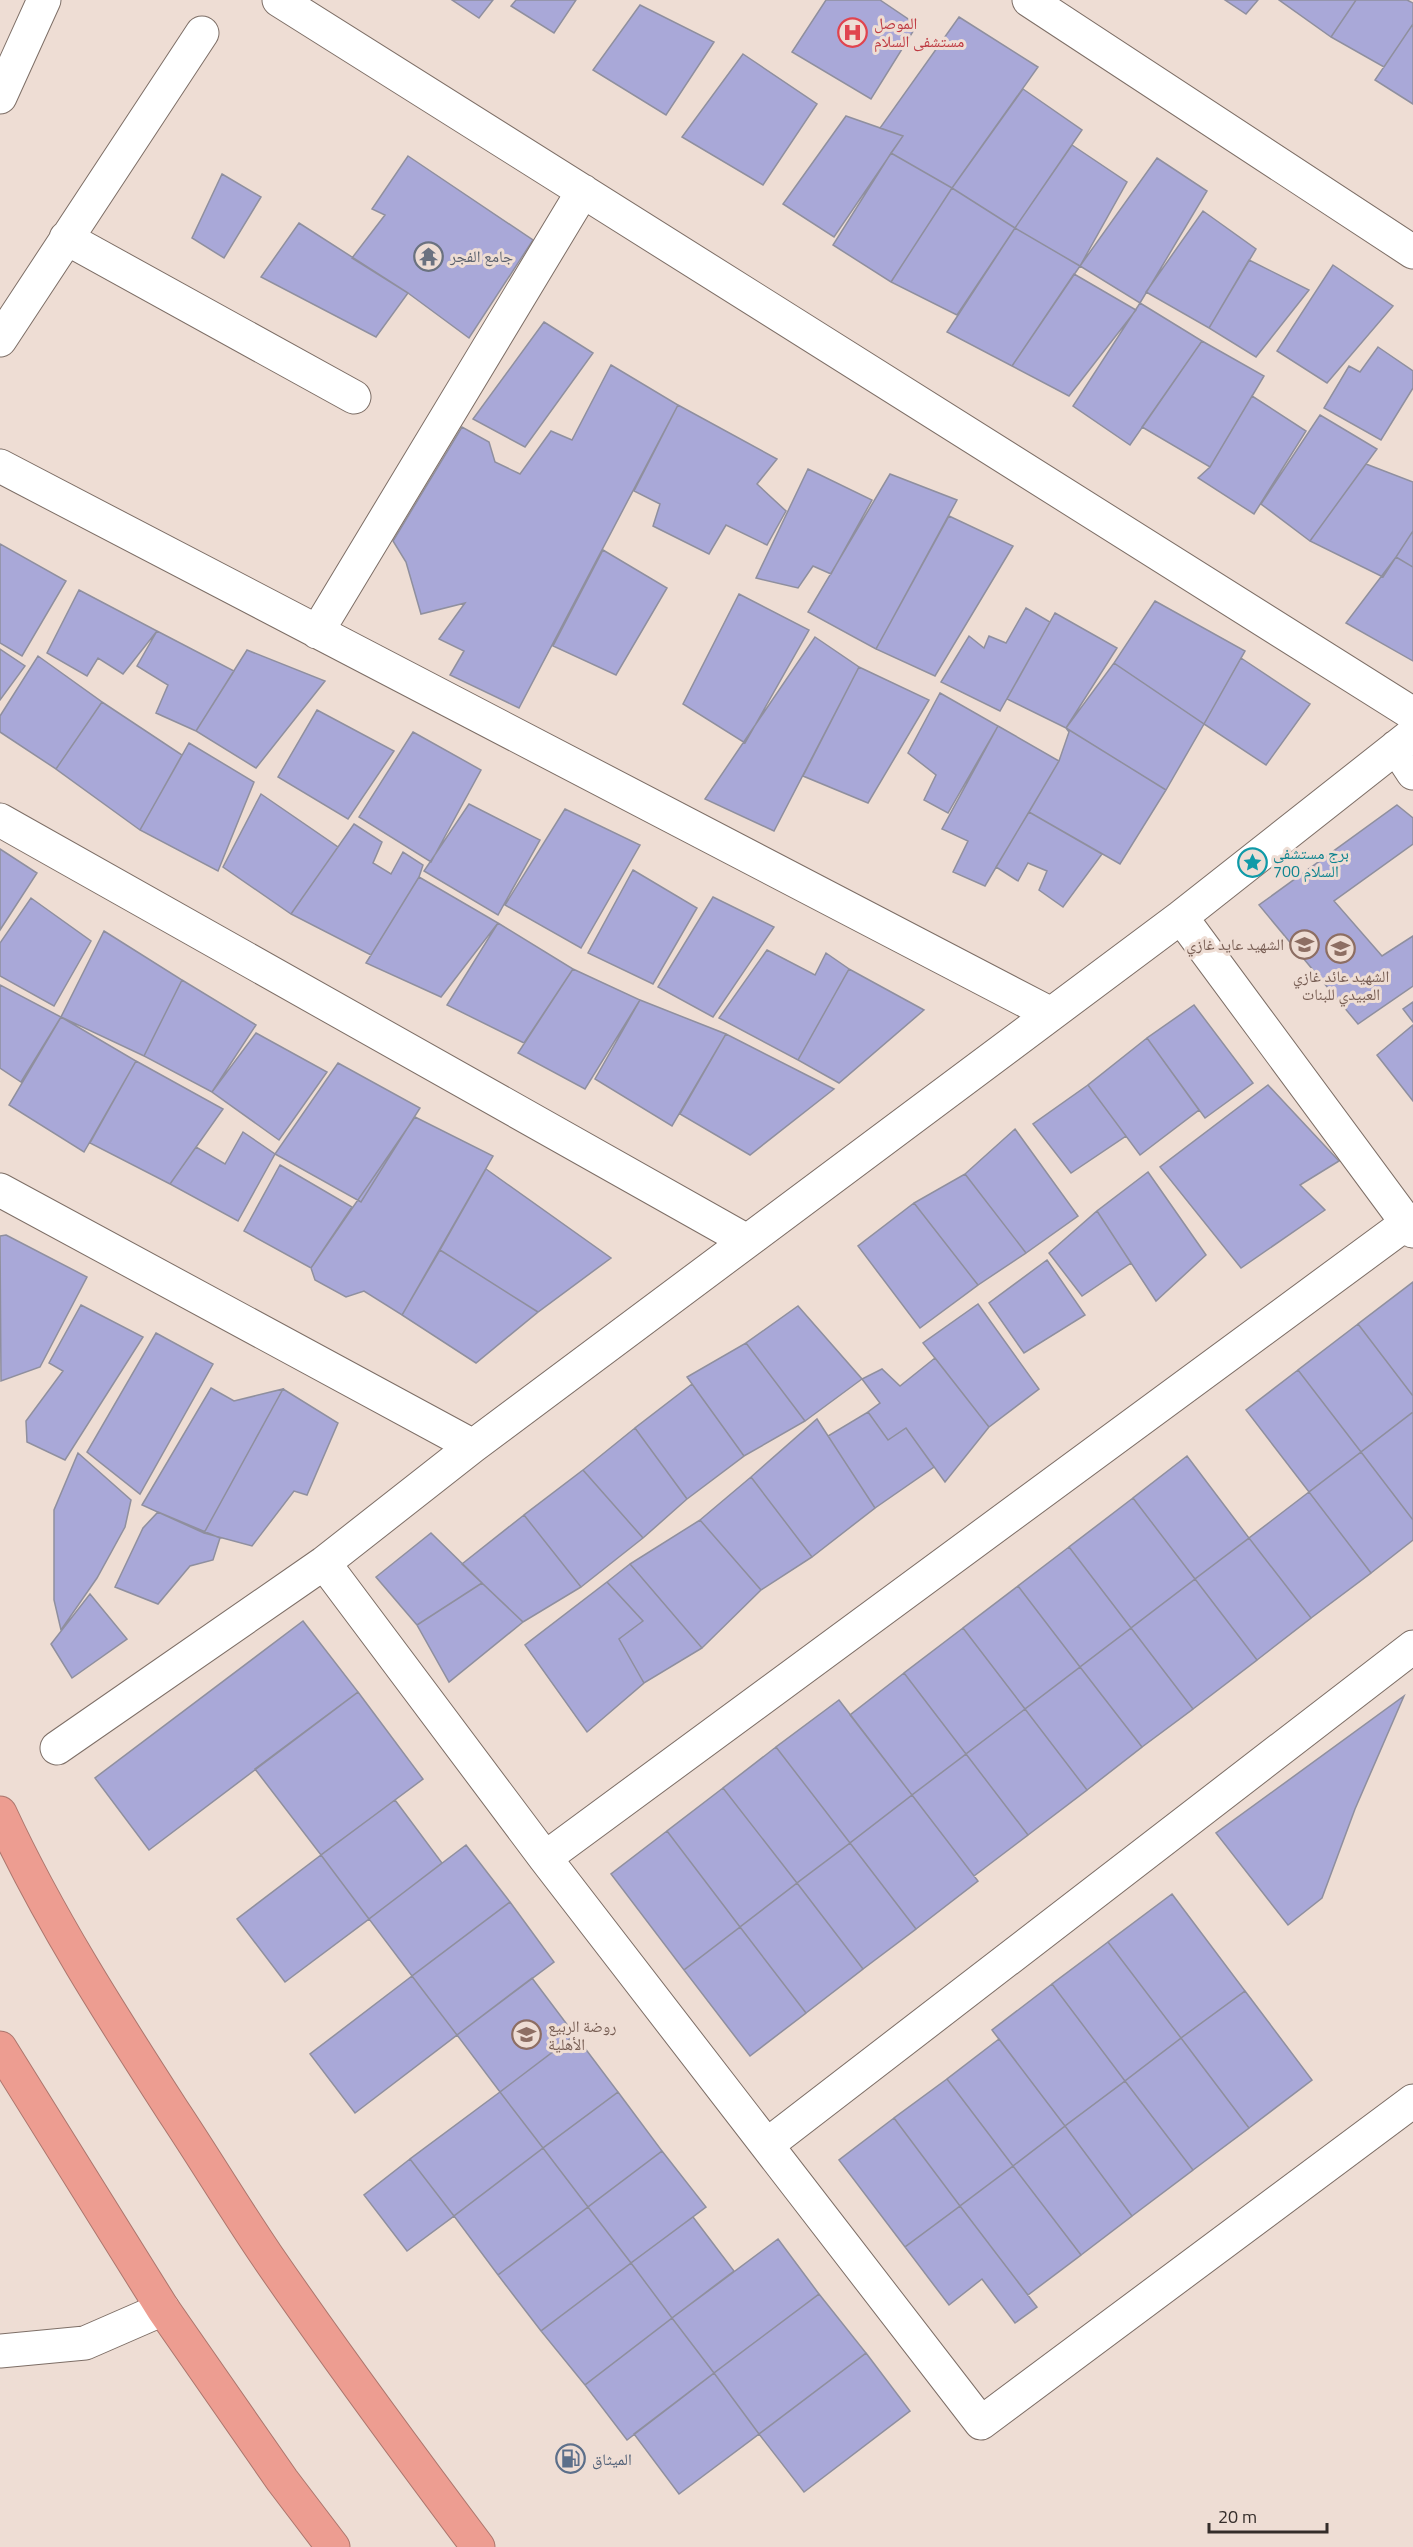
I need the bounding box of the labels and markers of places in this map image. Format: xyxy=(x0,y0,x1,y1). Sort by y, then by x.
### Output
place label: الموصل مستشفى السلام xyxy=(874,11,964,53)
hospital icon: الموصل مستشفى السلام xyxy=(837,16,869,48)
temple icon: جامع الفجر xyxy=(413,240,445,272)
place label: جامع الفجر xyxy=(449,244,513,268)
place label: برج مستشفى السلام 700 xyxy=(1273,841,1349,883)
place icon: برج مستشفى السلام 700 xyxy=(1236,846,1268,878)
school or university icon: الشهيد عايد غازي xyxy=(1289,928,1321,960)
place label: الشهيد عايد غازي xyxy=(1186,932,1284,957)
school or university icon: الشهيد عائد غازي العبيدي للبنات xyxy=(1325,932,1357,964)
place label: الشهيد عائد غازي العبيدي للبنات xyxy=(1293,964,1389,1007)
place label: روضة الربيع الأهلية xyxy=(548,2014,616,2056)
school or university icon: روضة الربيع الأهلية xyxy=(511,2019,543,2051)
fuel station icon: الميثاق xyxy=(555,2443,587,2475)
place label: الميثاق xyxy=(592,2447,632,2471)

